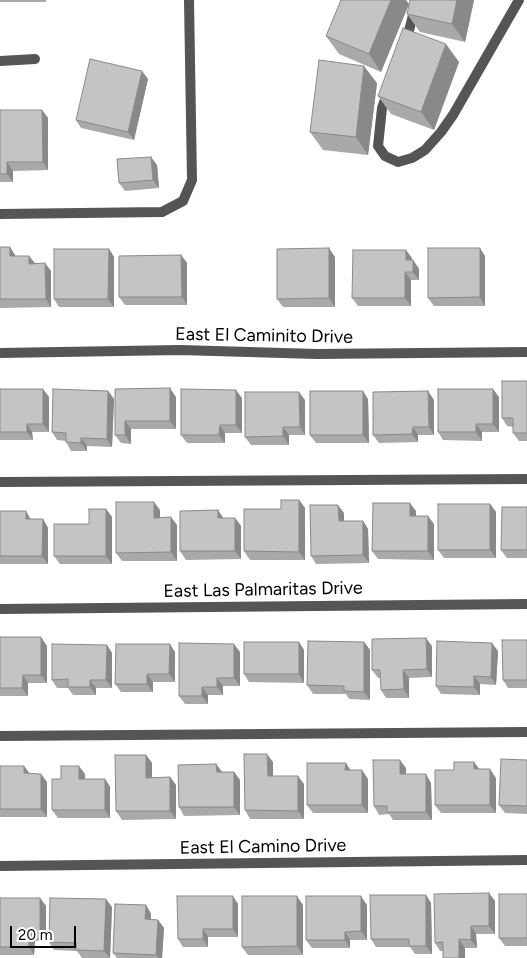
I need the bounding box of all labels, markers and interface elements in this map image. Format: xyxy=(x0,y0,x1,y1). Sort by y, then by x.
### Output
street label: East El Caminito Drive xyxy=(175,324,353,348)
street label: East Las Palmaritas Drive xyxy=(163,577,363,603)
street label: East El Camino Drive xyxy=(179,835,347,859)
scale bar xyxy=(12,916,79,948)
text: 20 m xyxy=(18,926,52,944)

